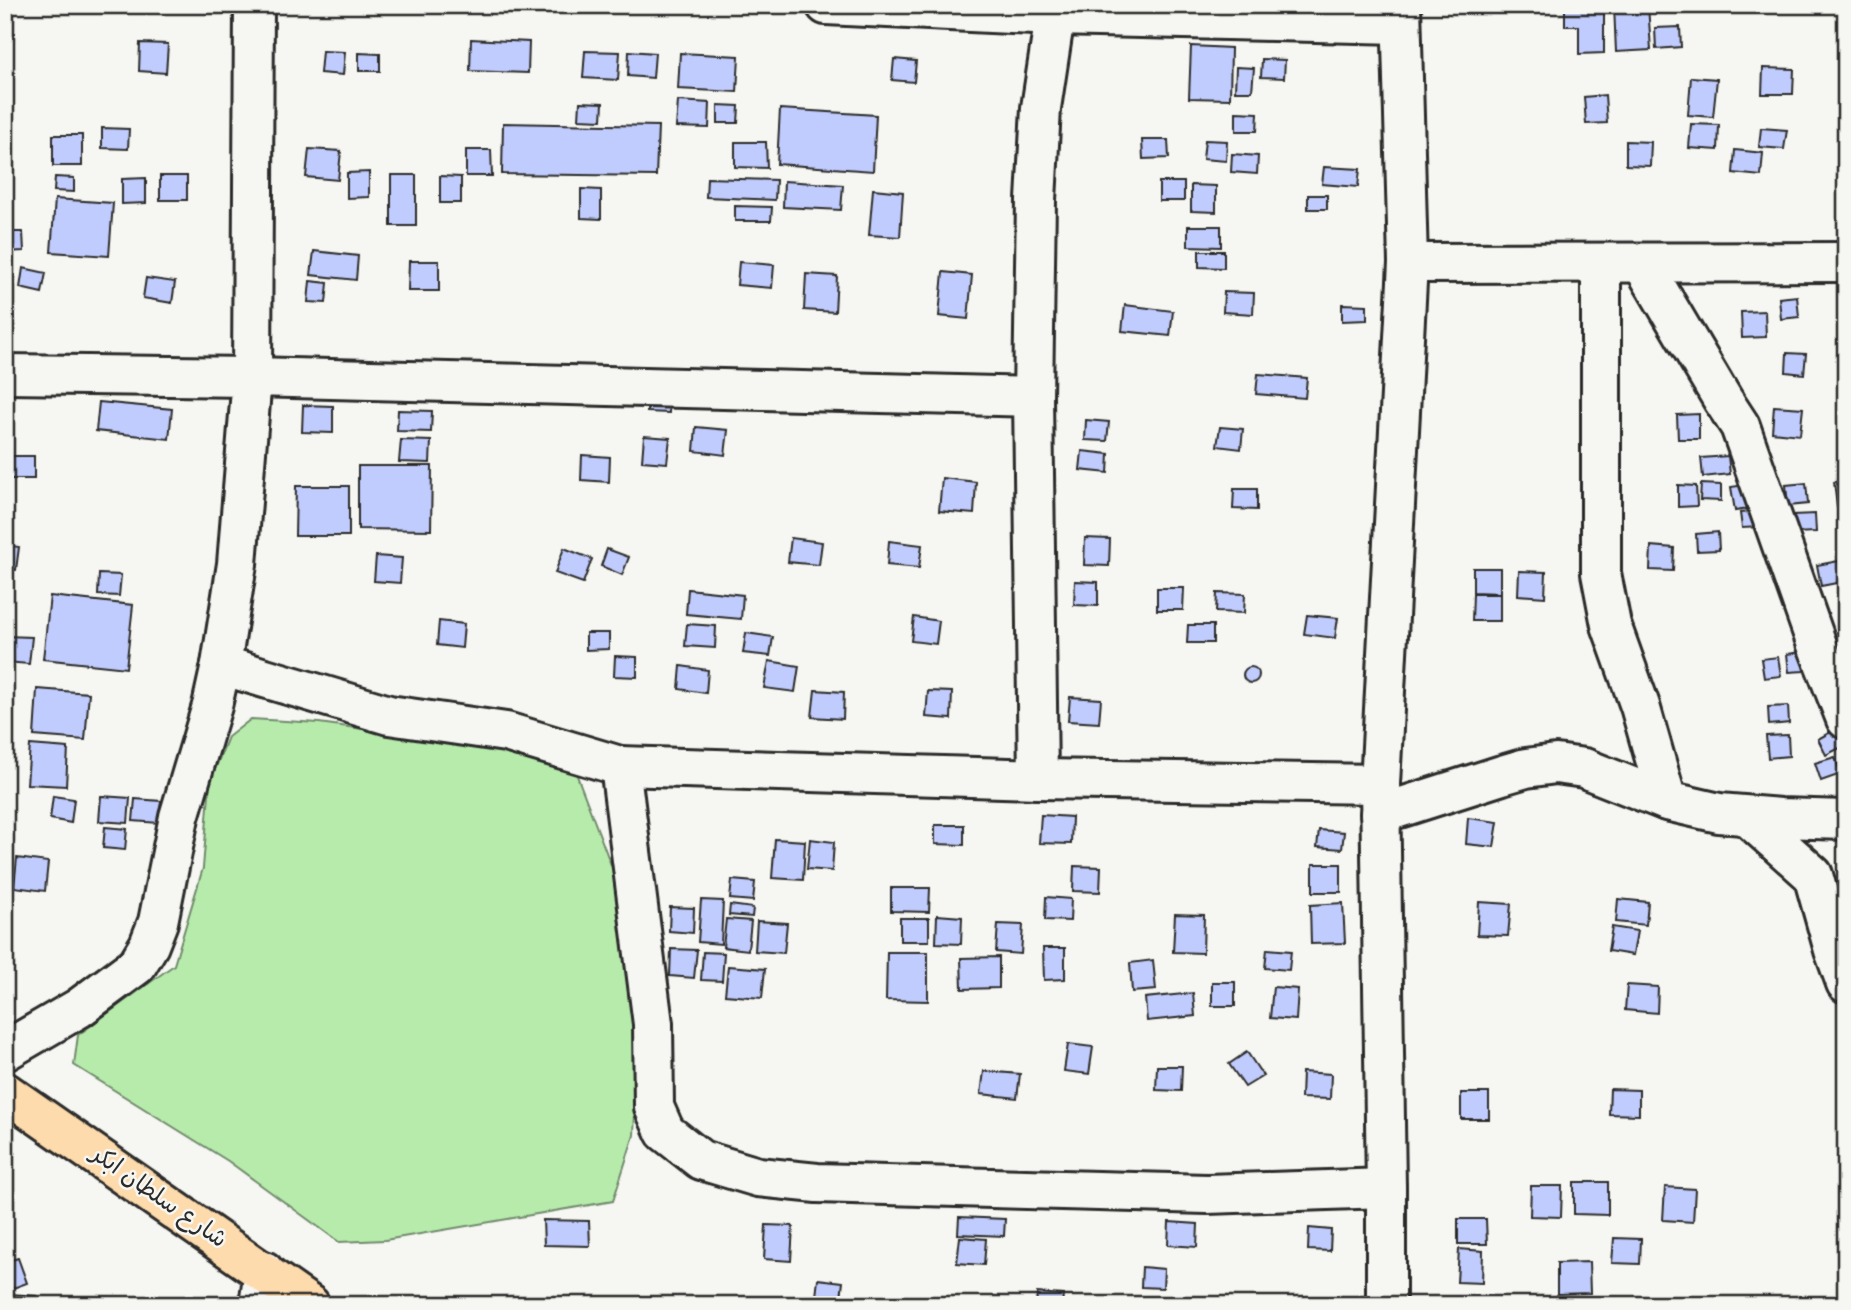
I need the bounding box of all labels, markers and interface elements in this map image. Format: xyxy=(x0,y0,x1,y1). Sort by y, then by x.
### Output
street label: شارع سلطان ابكر xyxy=(81,1137,233,1258)

